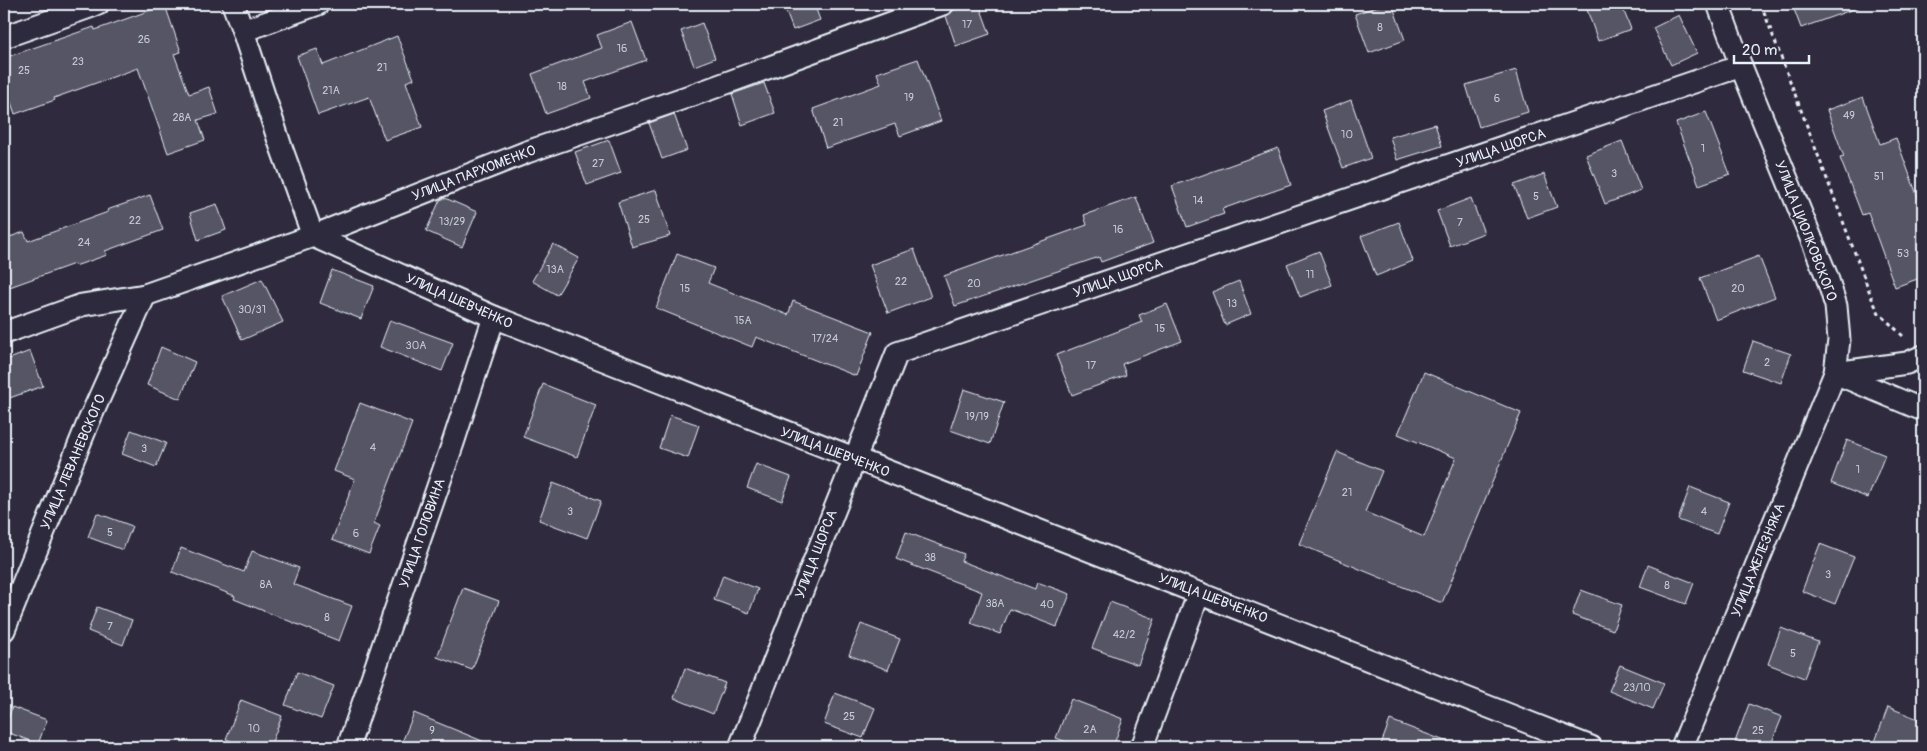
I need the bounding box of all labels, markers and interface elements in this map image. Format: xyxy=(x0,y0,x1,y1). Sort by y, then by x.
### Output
house number: 17 xyxy=(962,18,972,31)
house number: 8 xyxy=(1377,21,1383,34)
scale bar xyxy=(1734,32,1810,64)
house number: 26 xyxy=(138,33,150,46)
text: 20 m xyxy=(1742,41,1777,60)
house number: 16 xyxy=(617,42,627,55)
house number: 23 xyxy=(72,55,84,68)
house number: 21 xyxy=(377,61,387,74)
house number: 25 xyxy=(18,64,30,77)
house number: 18 xyxy=(557,80,567,93)
house number: 21А xyxy=(322,84,340,97)
house number: 19 xyxy=(904,91,914,104)
house number: 6 xyxy=(1494,92,1500,105)
house number: 49 xyxy=(1843,109,1855,122)
house number: 28А xyxy=(173,111,191,124)
house number: 21 xyxy=(833,116,843,129)
street label: УЛИЦА ЩОРСА xyxy=(1454,125,1548,171)
house number: 10 xyxy=(1341,128,1353,141)
street label: УЛИЦА ПАРХОМЕНКО xyxy=(410,142,538,204)
house number: 1 xyxy=(1701,142,1705,155)
house number: 27 xyxy=(592,157,604,170)
street label: УЛИЦА ЦИОЛКОВСКОГО xyxy=(1771,158,1841,304)
house number: 3 xyxy=(1611,167,1617,180)
house number: 51 xyxy=(1874,170,1884,183)
house number: 5 xyxy=(1533,190,1539,203)
house number: 14 xyxy=(1193,194,1204,207)
house number: 25 xyxy=(638,213,650,226)
house number: 22 xyxy=(129,214,141,227)
house number: 13/29 xyxy=(439,215,465,228)
house number: 7 xyxy=(1457,216,1463,229)
house number: 16 xyxy=(1113,223,1123,236)
house number: 24 xyxy=(78,236,91,249)
house number: 53 xyxy=(1897,247,1909,260)
street label: УЛИЦА ЩОРСА xyxy=(1071,255,1165,301)
house number: 13А xyxy=(546,263,564,276)
house number: 11 xyxy=(1306,268,1314,281)
street label: УЛИЦА ШЕВЧЕНКО xyxy=(403,270,515,332)
house number: 22 xyxy=(895,275,907,288)
house number: 20 xyxy=(967,277,981,290)
house number: 15 xyxy=(680,282,690,295)
house number: 20 xyxy=(1731,282,1745,295)
house number: 13 xyxy=(1227,297,1237,310)
house number: 30/31 xyxy=(238,303,266,316)
house number: 15А xyxy=(734,314,752,327)
house number: 15 xyxy=(1155,322,1165,335)
house number: 17/24 xyxy=(812,332,839,345)
house number: 30А xyxy=(406,339,426,352)
house number: 2 xyxy=(1764,356,1770,369)
house number: 17 xyxy=(1086,359,1096,372)
street label: УЛИЦА ЛЕВАНЕВСКОГО xyxy=(37,392,109,532)
house number: 19/19 xyxy=(965,410,989,423)
street label: УЛИЦА ШЕВЧЕНКО xyxy=(778,423,892,481)
house number: 4 xyxy=(370,441,377,454)
house number: 3 xyxy=(141,442,147,455)
house number: 1 xyxy=(1856,463,1860,476)
street label: УЛИЦА ГОЛОВИНА xyxy=(395,476,449,590)
house number: 21 xyxy=(1342,486,1352,499)
street label: УЛИЦА ЖЕЛЕЗНЯКА xyxy=(1727,501,1789,619)
house number: 3 xyxy=(567,505,573,518)
house number: 4 xyxy=(1701,505,1708,518)
street label: УЛИЦА ЩОРСА xyxy=(791,507,841,601)
house number: 5 xyxy=(107,526,113,539)
house number: 6 xyxy=(353,527,359,540)
house number: 38 xyxy=(924,551,936,564)
house number: 3 xyxy=(1825,568,1831,581)
street label: УЛИЦА ШЕВЧЕНКО xyxy=(1156,569,1270,627)
house number: 8А xyxy=(260,578,272,591)
house number: 8 xyxy=(1664,579,1670,592)
house number: 38А xyxy=(986,597,1004,610)
house number: 40 xyxy=(1040,598,1054,611)
house number: 8 xyxy=(324,611,330,624)
house number: 7 xyxy=(107,620,113,633)
house number: 42/2 xyxy=(1113,628,1135,641)
house number: 5 xyxy=(1790,647,1796,660)
house number: 23/10 xyxy=(1623,681,1651,694)
house number: 25 xyxy=(843,710,855,723)
house number: 10 xyxy=(248,722,260,735)
house number: 2А xyxy=(1083,723,1097,736)
house number: 9 xyxy=(429,724,435,737)
house number: 25 xyxy=(1752,724,1764,737)

